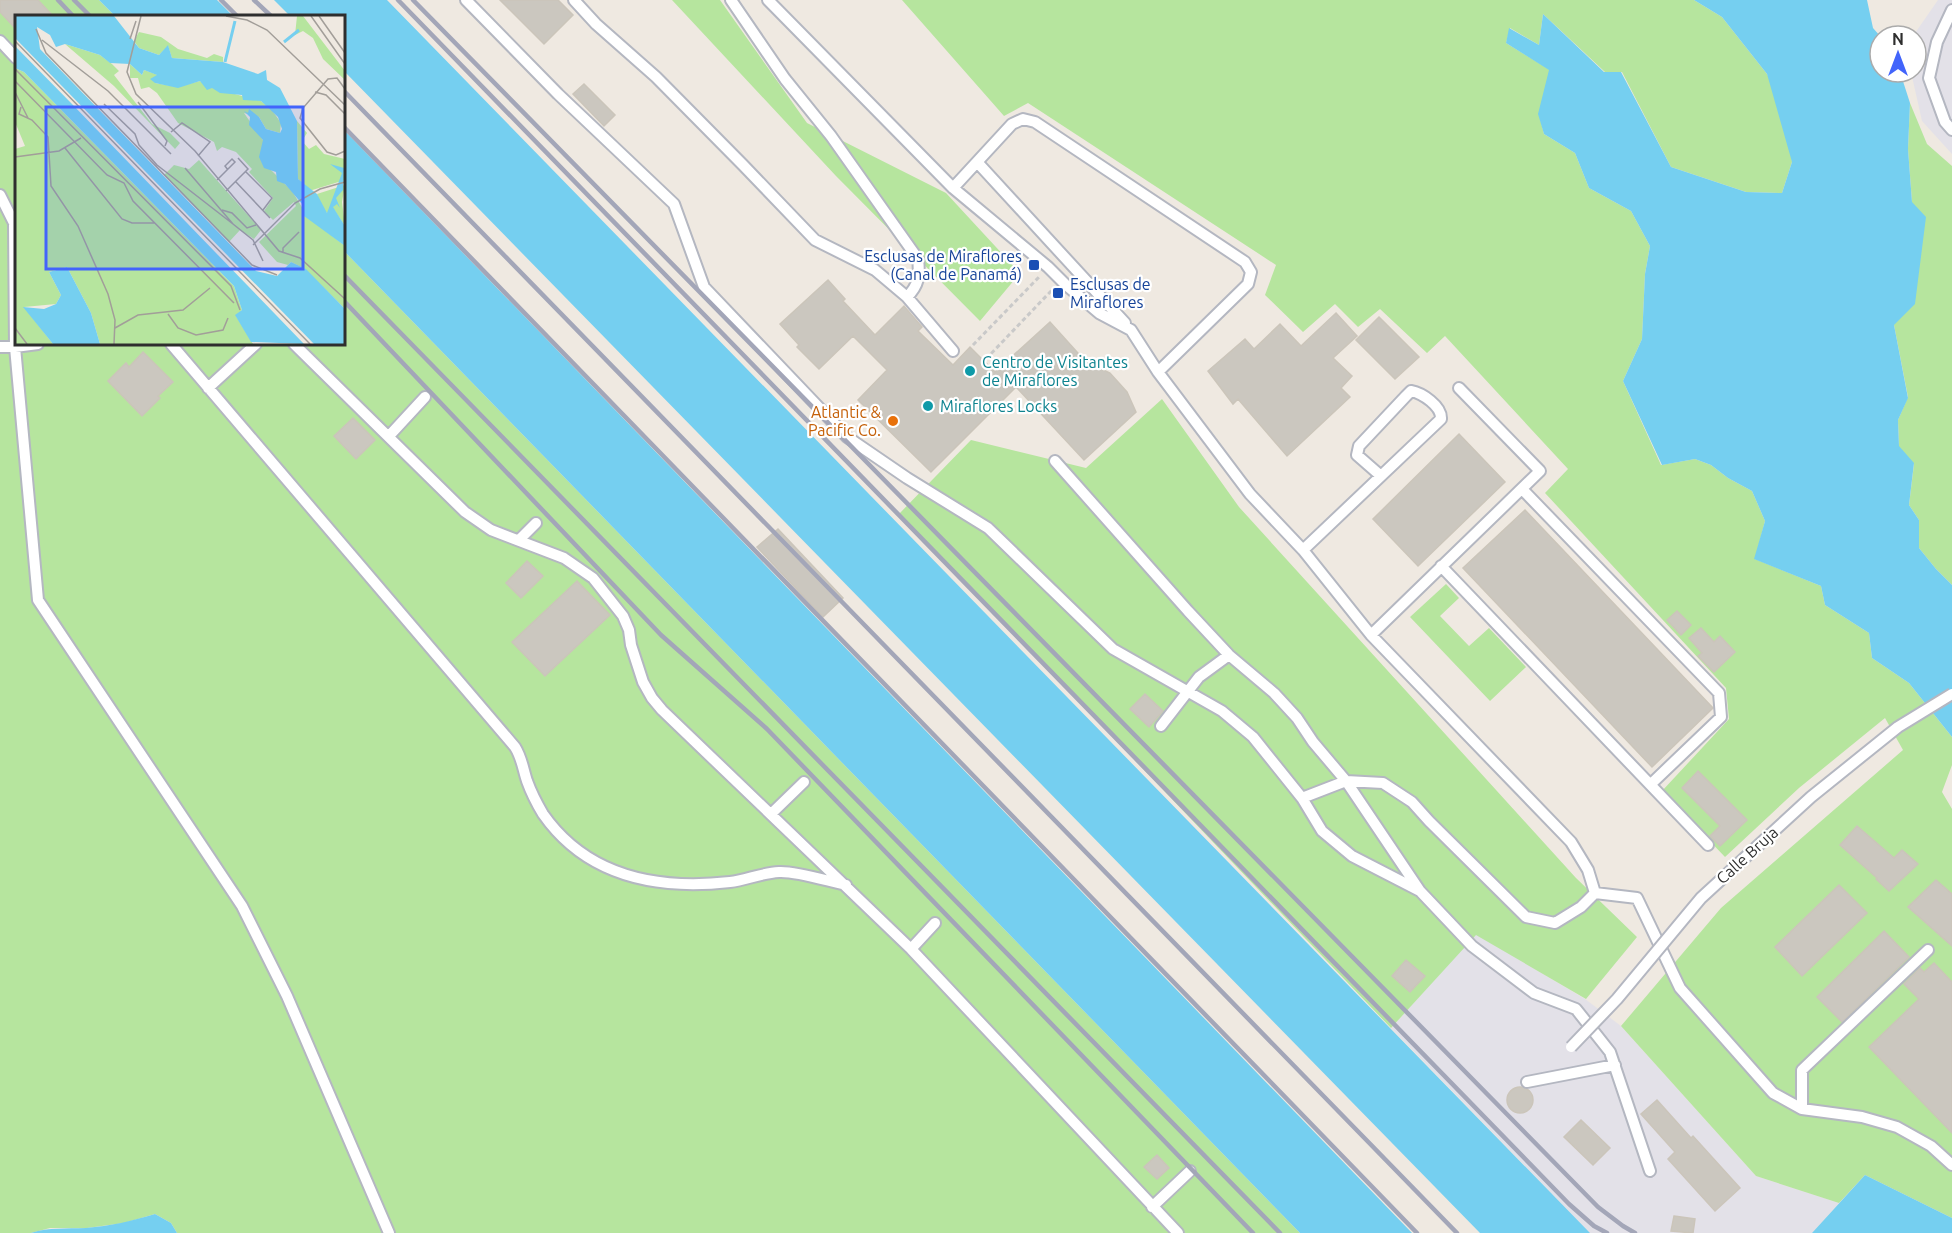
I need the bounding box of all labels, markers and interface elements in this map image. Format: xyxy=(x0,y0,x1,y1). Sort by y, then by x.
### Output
inset map xyxy=(15,15,345,345)
north arrow xyxy=(1868,24,1928,84)
text: N xyxy=(1892,30,1904,48)
place label: Esclusas de Miraflores (Canal de Panamá) xyxy=(864,247,1022,284)
marker: Esclusas de Miraflores (Canal de Panamá) xyxy=(1027,258,1041,272)
place label: Esclusas de Miraflores xyxy=(1070,275,1151,311)
marker: Esclusas de Miraflores xyxy=(1051,286,1065,300)
place label: Centro de Visitantes de Miraflores xyxy=(982,353,1128,389)
marker: Centro de Visitantes de Miraflores xyxy=(963,364,977,378)
place label: Miraflores Locks xyxy=(940,397,1057,415)
marker: Miraflores Locks xyxy=(921,399,935,413)
place label: Atlantic & Pacific Co. xyxy=(808,403,882,439)
marker: Atlantic & Pacific Co. xyxy=(886,414,900,428)
street label: Calle Bruja xyxy=(1713,823,1781,887)

